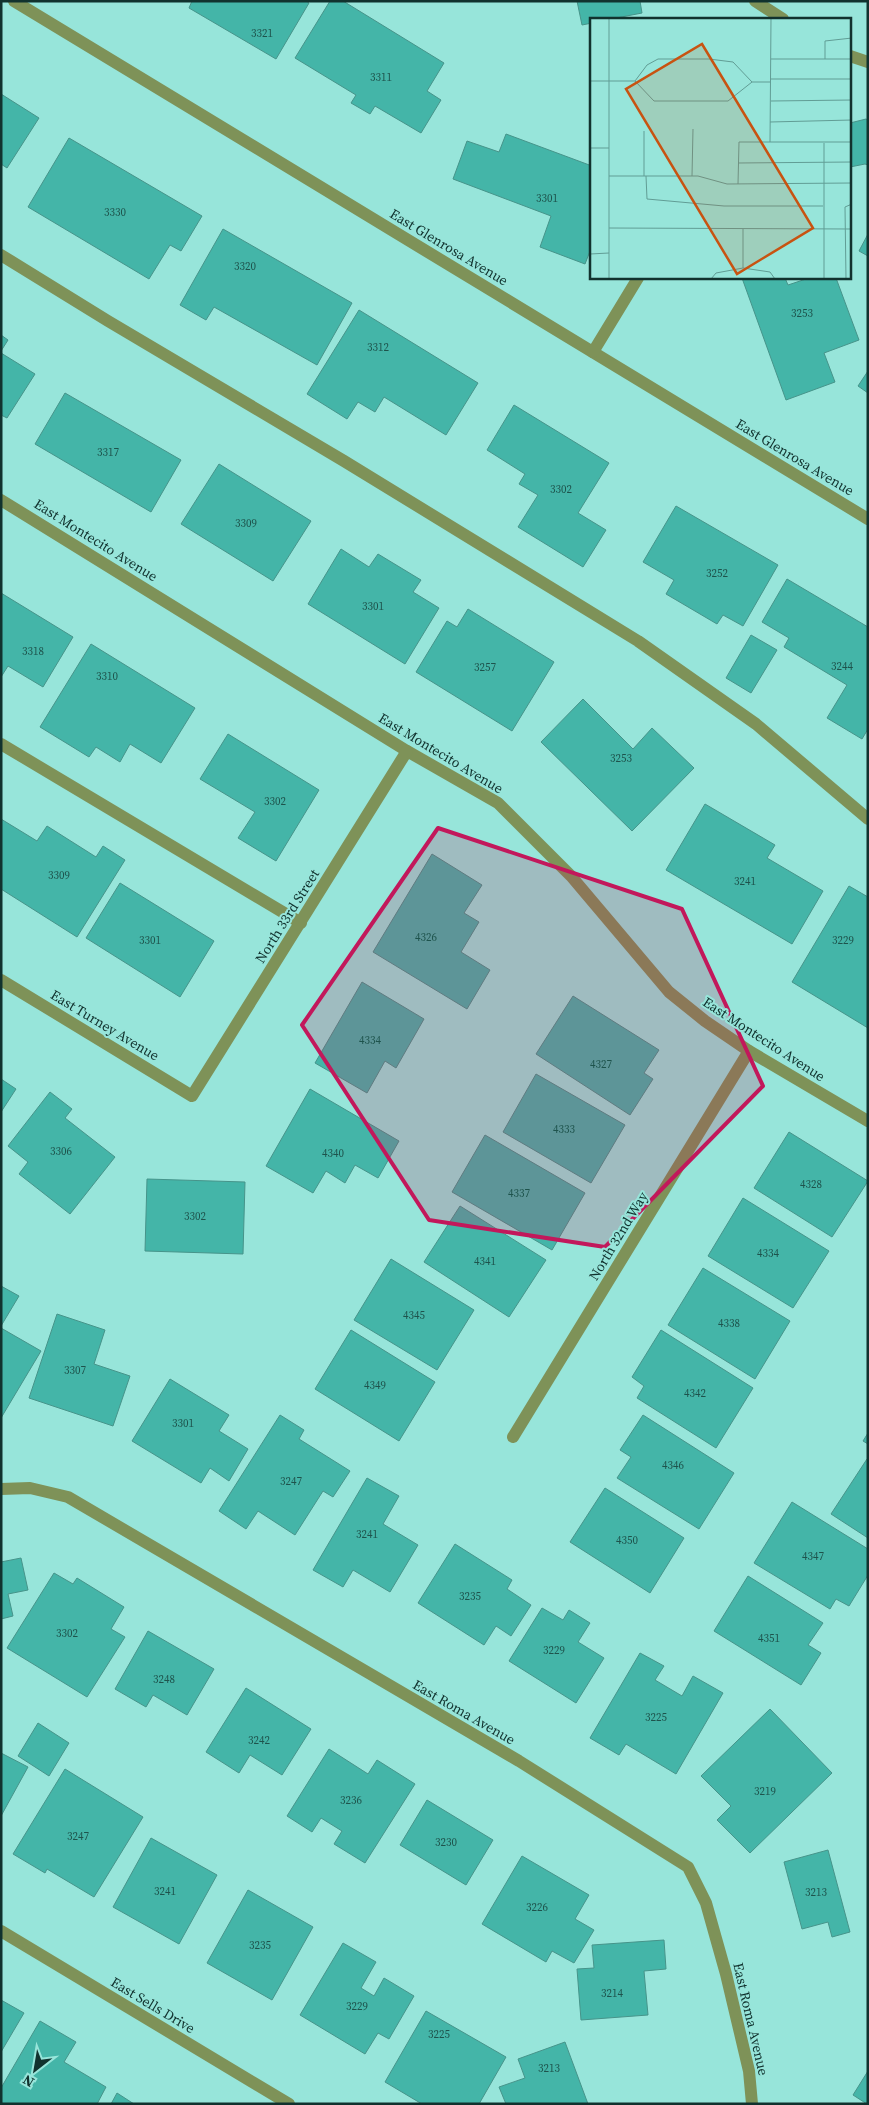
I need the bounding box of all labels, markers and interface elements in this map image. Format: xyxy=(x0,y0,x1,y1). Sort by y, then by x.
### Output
inset map xyxy=(590,18,852,279)
house number: 3321 xyxy=(251,26,273,41)
house number: 3311 xyxy=(370,70,392,85)
house number: 3301 xyxy=(536,191,558,206)
street label: East Glenrosa Avenue xyxy=(386,204,512,290)
house number: 3330 xyxy=(104,205,126,220)
house number: 3320 xyxy=(234,259,256,274)
house number: 3253 xyxy=(791,306,813,321)
house number: 3312 xyxy=(367,340,389,355)
street label: East Glenrosa Avenue xyxy=(732,414,858,500)
house number: 3317 xyxy=(97,445,119,460)
house number: 3302 xyxy=(550,482,572,497)
street label: East Montecito Avenue xyxy=(30,494,162,586)
house number: 3309 xyxy=(235,516,257,531)
house number: 3252 xyxy=(706,566,728,581)
house number: 3301 xyxy=(362,599,384,614)
house number: 3318 xyxy=(22,644,44,659)
house number: 3244 xyxy=(831,659,853,674)
house number: 3257 xyxy=(474,660,496,675)
house number: 3310 xyxy=(96,669,118,684)
street label: East Montecito Avenue xyxy=(375,708,507,798)
house number: 3253 xyxy=(610,751,632,766)
house number: 3302 xyxy=(264,794,286,809)
street label: North 33rd Street xyxy=(250,865,324,967)
house number: 3309 xyxy=(48,868,70,883)
house number: 3241 xyxy=(734,874,756,889)
house number: 4326 xyxy=(415,930,437,945)
house number: 3301 xyxy=(139,933,161,948)
house number: 3229 xyxy=(832,933,854,948)
street label: East Turney Avenue xyxy=(47,985,163,1065)
street label: East Montecito Avenue xyxy=(699,992,829,1086)
house number: 4334 xyxy=(359,1033,381,1048)
house number: 4327 xyxy=(590,1057,612,1072)
house number: 4333 xyxy=(553,1122,575,1137)
house number: 3306 xyxy=(50,1144,72,1159)
house number: 4340 xyxy=(322,1146,344,1161)
house number: 4328 xyxy=(800,1177,822,1192)
house number: 4337 xyxy=(508,1186,530,1201)
street label: North 32nd Way xyxy=(584,1187,653,1284)
house number: 3302 xyxy=(184,1209,206,1224)
house number: 4334 xyxy=(757,1246,779,1261)
house number: 4341 xyxy=(474,1254,496,1269)
house number: 4345 xyxy=(403,1308,425,1323)
house number: 4338 xyxy=(718,1316,740,1331)
house number: 3307 xyxy=(64,1363,86,1378)
house number: 4349 xyxy=(364,1378,386,1393)
house number: 4342 xyxy=(684,1386,706,1401)
house number: 3301 xyxy=(172,1416,194,1431)
house number: 4346 xyxy=(662,1458,684,1473)
house number: 3247 xyxy=(280,1474,302,1489)
house number: 3241 xyxy=(356,1527,378,1542)
house number: 4350 xyxy=(616,1533,638,1548)
house number: 4347 xyxy=(802,1549,824,1564)
house number: 3235 xyxy=(459,1589,481,1604)
house number: 3302 xyxy=(56,1626,78,1641)
house number: 4351 xyxy=(758,1631,780,1646)
house number: 3229 xyxy=(543,1643,565,1658)
house number: 3248 xyxy=(153,1672,175,1687)
street label: East Roma Avenue xyxy=(409,1675,519,1749)
house number: 3225 xyxy=(645,1710,667,1725)
house number: 3242 xyxy=(248,1733,270,1748)
house number: 3219 xyxy=(754,1784,776,1799)
house number: 3236 xyxy=(340,1793,362,1808)
house number: 3247 xyxy=(67,1829,89,1844)
house number: 3230 xyxy=(435,1835,457,1850)
house number: 3241 xyxy=(154,1884,176,1899)
house number: 3213 xyxy=(805,1885,827,1900)
house number: 3226 xyxy=(526,1900,548,1915)
house number: 3235 xyxy=(249,1938,271,1953)
street label: East Roma Avenue xyxy=(728,1961,774,2077)
street label: East Sells Drive xyxy=(107,1972,199,2038)
house number: 3214 xyxy=(601,1986,623,2001)
house number: 3229 xyxy=(346,1999,368,2014)
house number: 3225 xyxy=(428,2027,450,2042)
north arrow xyxy=(10,2045,60,2095)
house number: 3213 xyxy=(538,2061,560,2076)
text: N xyxy=(19,2070,38,2092)

